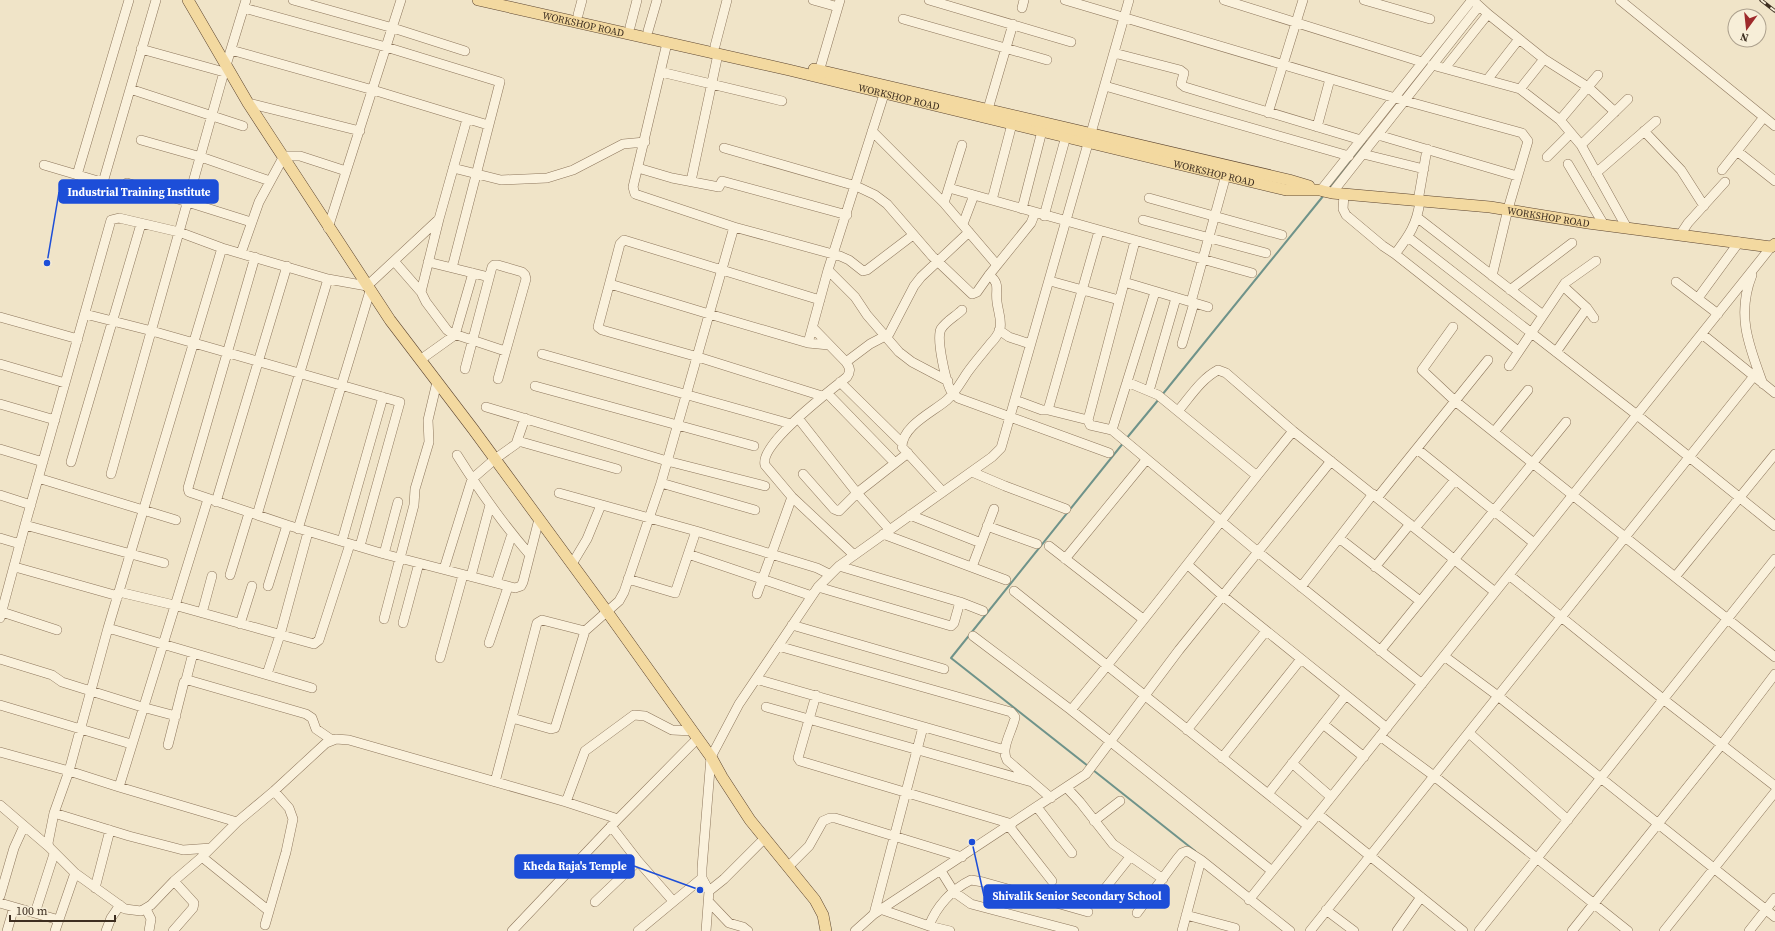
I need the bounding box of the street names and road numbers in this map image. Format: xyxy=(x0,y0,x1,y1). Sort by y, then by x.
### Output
street label: WORKSHOP ROAD xyxy=(541,9,625,40)
street label: WORKSHOP ROAD xyxy=(857,81,941,113)
street label: WORKSHOP ROAD xyxy=(1172,157,1256,189)
street label: WORKSHOP ROAD xyxy=(1506,204,1591,230)

